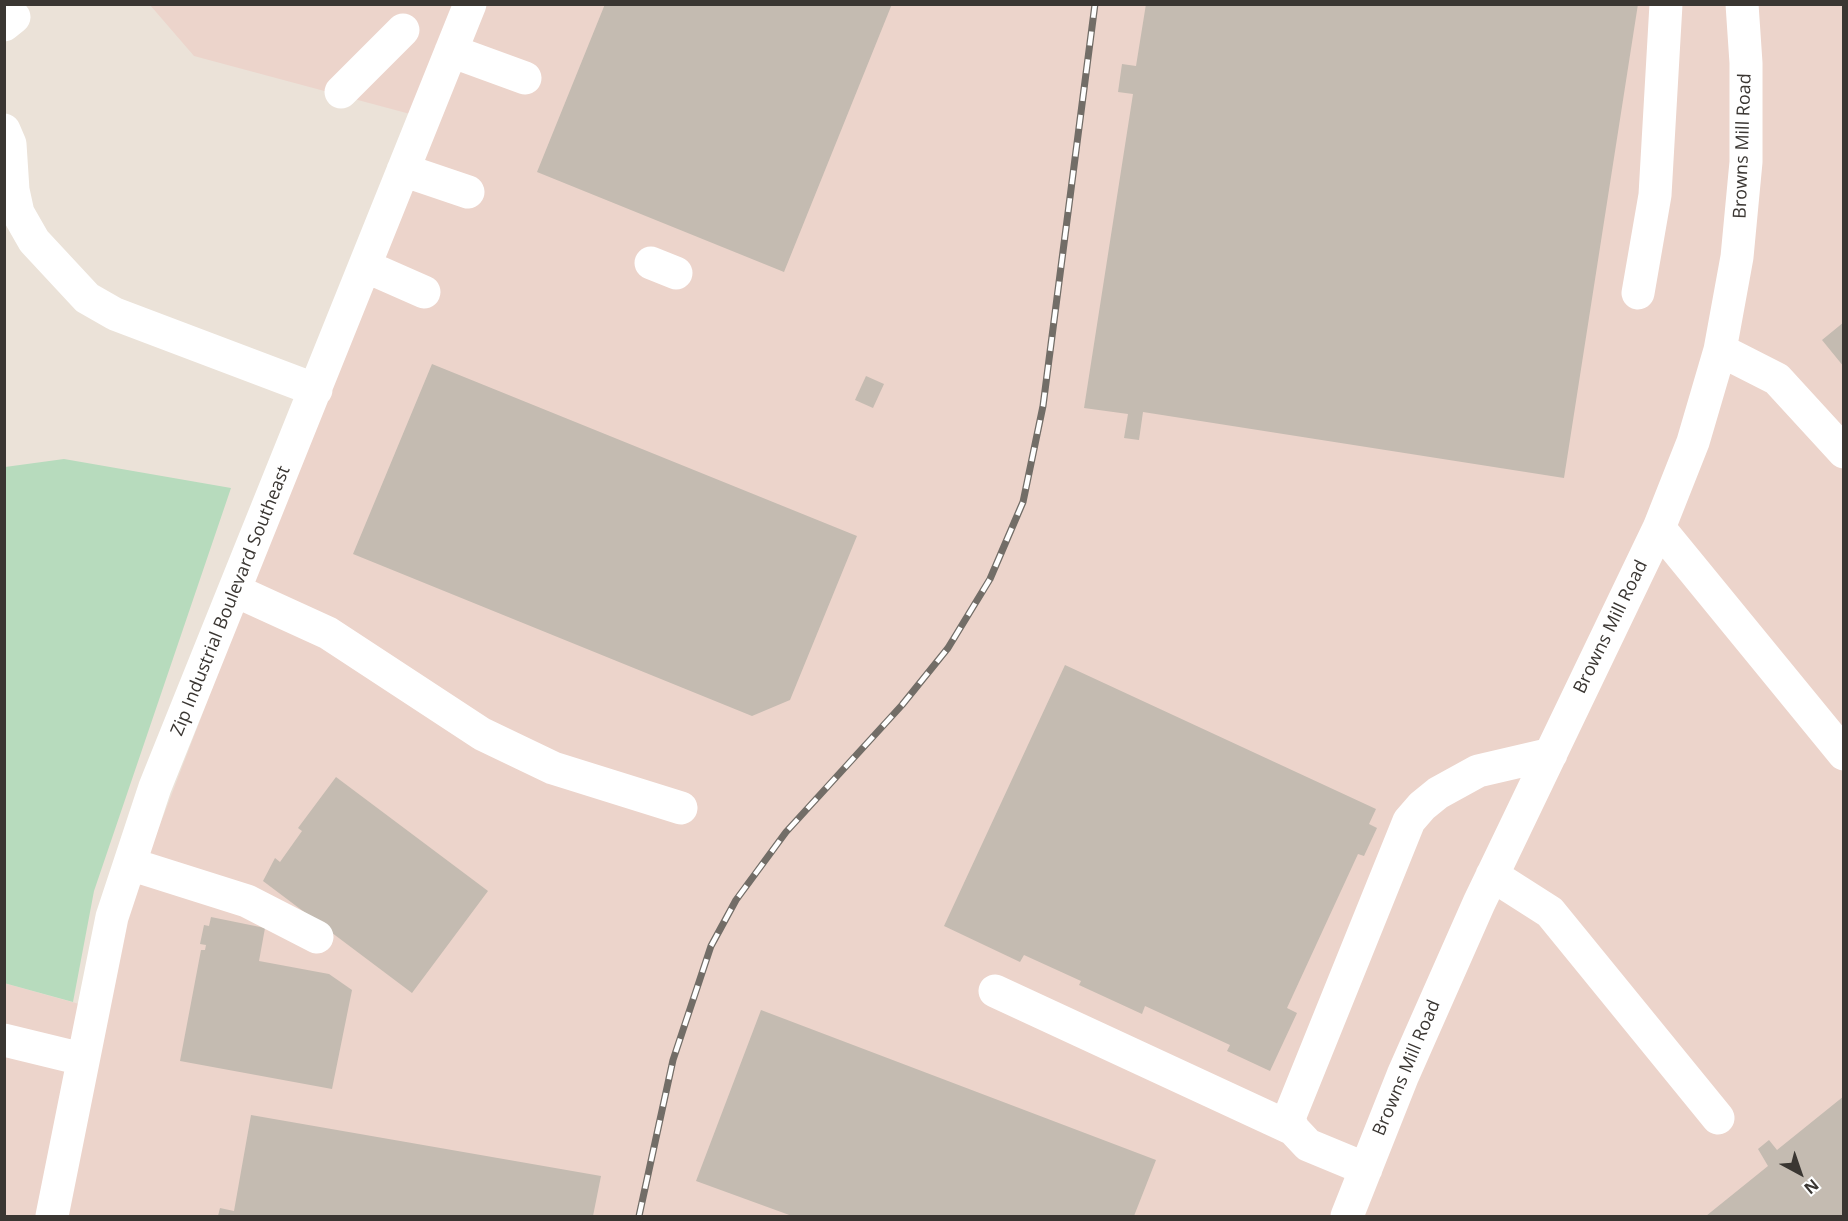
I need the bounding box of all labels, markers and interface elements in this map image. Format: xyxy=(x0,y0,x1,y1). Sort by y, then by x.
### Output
street label: Browns Mill Road xyxy=(1730,73,1756,219)
street label: Zip Industrial Boulevard Southeast xyxy=(167,463,295,739)
street label: Browns Mill Road xyxy=(1569,557,1653,697)
street label: Browns Mill Road xyxy=(1369,997,1445,1139)
north arrow xyxy=(1770,1143,1830,1203)
text: N xyxy=(1800,1174,1824,1199)

